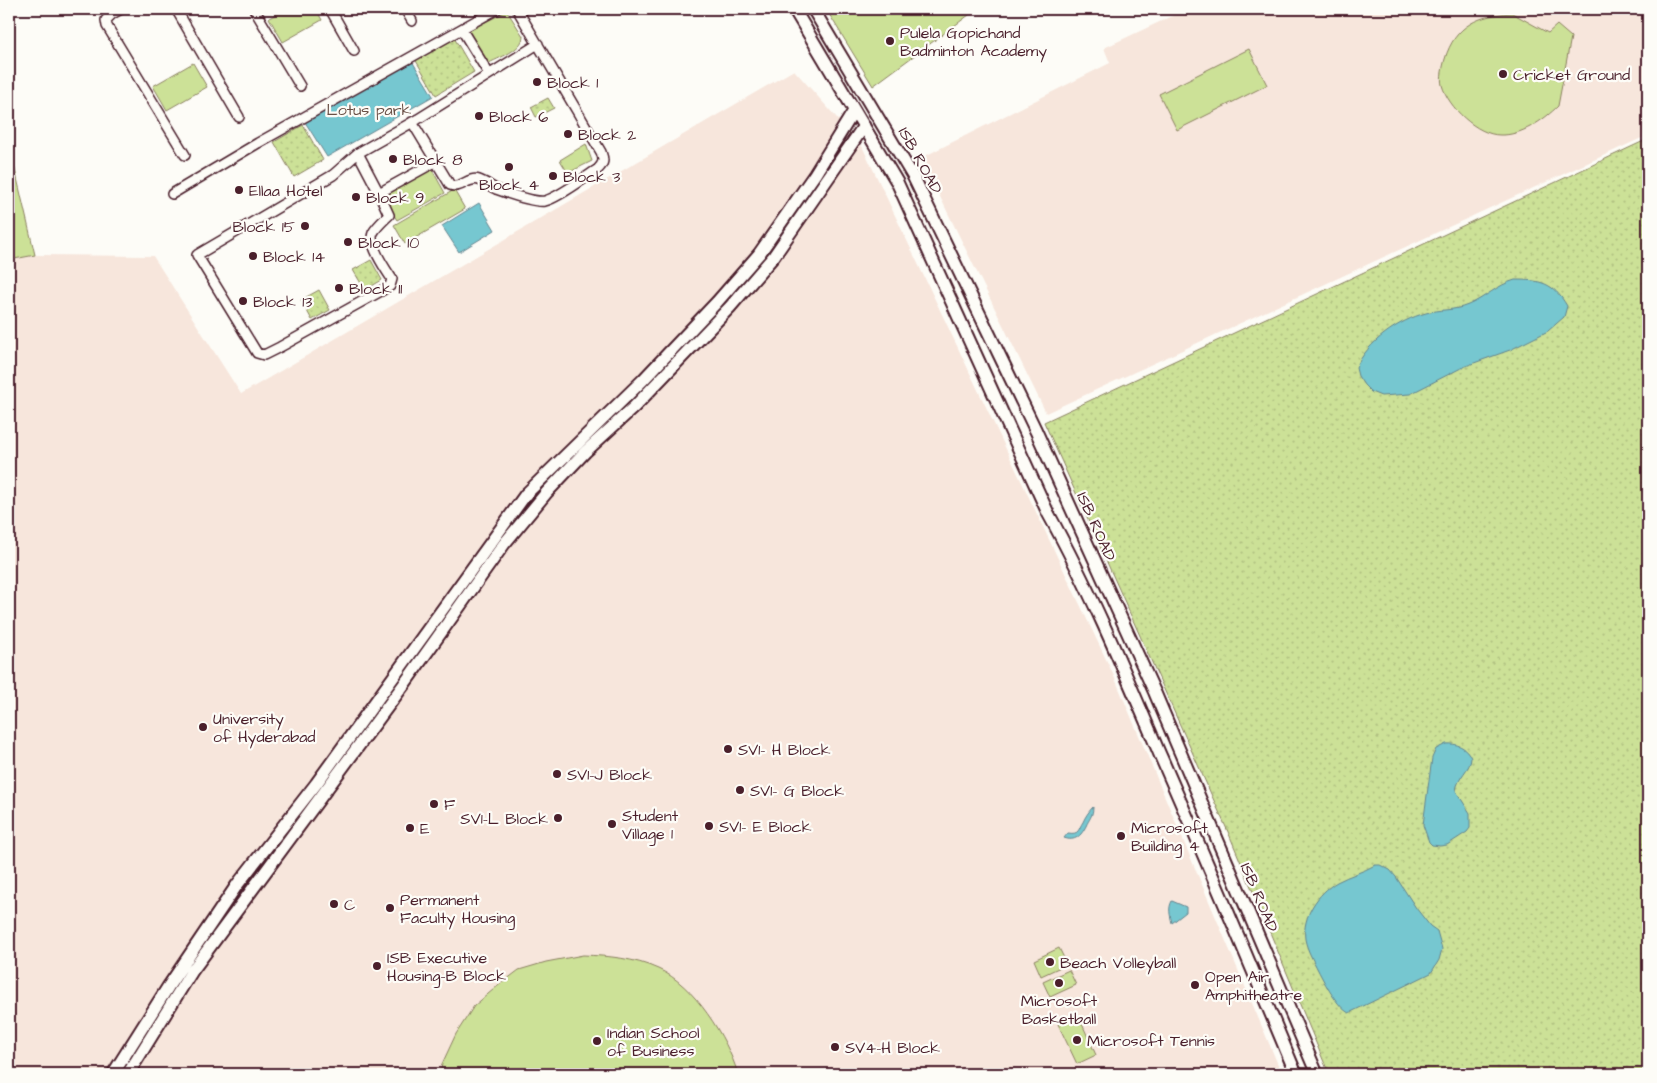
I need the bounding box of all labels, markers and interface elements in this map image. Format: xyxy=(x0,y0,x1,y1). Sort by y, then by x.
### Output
place label: Pulela Gopichand Badminton Academy xyxy=(900,22,1047,63)
marker: Pulela Gopichand Badminton Academy xyxy=(884,35,896,47)
place label: Cricket Ground xyxy=(1513,64,1630,86)
marker: Cricket Ground xyxy=(1497,68,1509,80)
place label: Block 1 xyxy=(547,72,598,94)
marker: Block 1 xyxy=(531,76,543,88)
park label: Lotus park xyxy=(327,99,412,121)
place label: Block 6 xyxy=(489,106,548,128)
marker: Block 6 xyxy=(473,110,485,122)
street label: ISB ROAD xyxy=(893,123,947,198)
place label: Block 2 xyxy=(578,124,636,146)
marker: Block 2 xyxy=(562,128,574,140)
place label: Block 8 xyxy=(403,149,463,171)
marker: Block 8 xyxy=(387,153,399,165)
marker: Block 4 xyxy=(503,161,515,173)
place label: Block 3 xyxy=(563,166,620,188)
marker: Block 3 xyxy=(547,170,559,182)
place label: Block 4 xyxy=(479,174,539,196)
place label: Ellaa Hotel xyxy=(249,180,323,202)
marker: Ellaa Hotel xyxy=(233,184,245,196)
place label: Block 9 xyxy=(366,187,424,209)
marker: Block 9 xyxy=(350,191,362,203)
place label: Block 15 xyxy=(232,216,296,238)
marker: Block 15 xyxy=(299,220,311,232)
place label: Block 10 xyxy=(358,232,419,254)
marker: Block 10 xyxy=(342,236,354,248)
place label: Block 14 xyxy=(263,246,325,268)
marker: Block 14 xyxy=(247,250,259,262)
place label: Block 11 xyxy=(349,278,402,300)
marker: Block 11 xyxy=(333,282,345,294)
place label: Block 13 xyxy=(253,291,312,313)
marker: Block 13 xyxy=(237,295,249,307)
street label: ISB ROAD xyxy=(1071,488,1121,564)
place label: University of Hyderabad xyxy=(213,708,316,749)
marker: University of Hyderabad xyxy=(197,721,209,733)
place label: SV1- H Block xyxy=(738,739,831,761)
marker: SV1- H Block xyxy=(722,743,734,755)
place label: SV1-J Block xyxy=(567,764,652,786)
marker: SV1-J Block xyxy=(551,768,563,780)
place label: SV1- G Block xyxy=(750,780,844,802)
marker: SV1- G Block xyxy=(734,784,746,796)
place label: F xyxy=(444,794,455,816)
marker: F xyxy=(428,798,440,810)
place label: Student Village 1 xyxy=(622,805,679,846)
place label: SV1-L Block xyxy=(460,808,548,830)
marker: SV1-L Block xyxy=(552,812,564,824)
place label: SV1- E Block xyxy=(719,816,812,838)
place label: Microsoft Building 4 xyxy=(1131,817,1208,858)
place label: E xyxy=(420,818,430,840)
marker: Student Village 1 xyxy=(606,818,618,830)
marker: SV1- E Block xyxy=(703,820,715,832)
marker: E xyxy=(404,822,416,834)
marker: Microsoft Building 4 xyxy=(1115,830,1127,842)
street label: ISB ROAD xyxy=(1235,859,1284,935)
place label: Permanent Faculty Housing xyxy=(400,889,515,930)
place label: C xyxy=(344,894,355,916)
marker: C xyxy=(328,898,340,910)
marker: Permanent Faculty Housing xyxy=(384,902,396,914)
place label: ISB Executive Housing-B Block xyxy=(387,947,506,988)
place label: Beach Volleyball xyxy=(1060,952,1176,975)
marker: Beach Volleyball xyxy=(1044,956,1056,968)
marker: ISB Executive Housing-B Block xyxy=(371,960,383,972)
place label: Open Air Amphitheatre xyxy=(1205,966,1302,1006)
marker: Microsoft Basketball xyxy=(1053,977,1065,989)
marker: Open Air Amphitheatre xyxy=(1189,979,1201,991)
place label: Microsoft Basketball xyxy=(1021,990,1098,1030)
place label: Indian School of Business xyxy=(607,1022,699,1062)
place label: Microsoft Tennis xyxy=(1087,1030,1215,1052)
marker: Microsoft Tennis xyxy=(1071,1034,1083,1046)
marker: Indian School of Business xyxy=(591,1035,603,1047)
place label: SV4-H Block xyxy=(845,1037,940,1059)
marker: SV4-H Block xyxy=(829,1041,841,1053)

